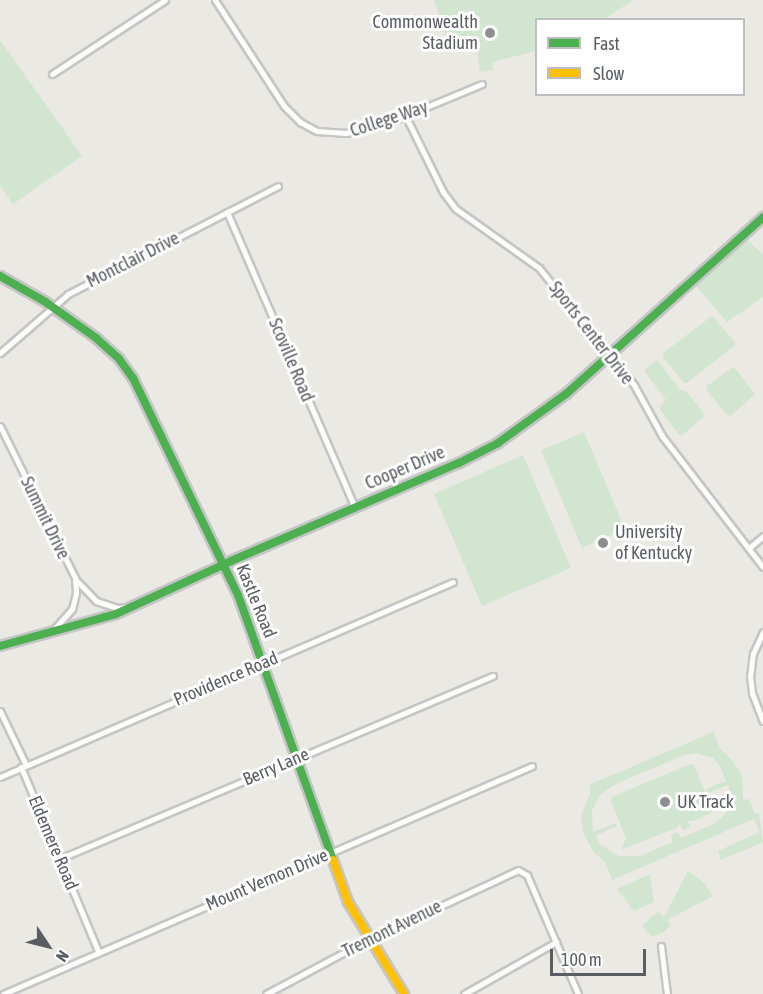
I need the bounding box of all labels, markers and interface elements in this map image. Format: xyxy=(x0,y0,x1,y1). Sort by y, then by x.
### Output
place label: Commonwealth Stadium xyxy=(373,12,478,54)
legend xyxy=(535,18,745,96)
marker: Commonwealth Stadium xyxy=(483,26,497,40)
text: Fast xyxy=(593,33,620,54)
text: Slow xyxy=(593,63,624,84)
street label: College Way xyxy=(347,96,431,142)
street label: Montclair Drive xyxy=(83,227,183,293)
street label: Sports Center Drive xyxy=(544,277,638,389)
street label: Scoville Road xyxy=(264,315,318,405)
street label: Cooper Drive xyxy=(362,442,448,494)
street label: Summit Drive xyxy=(16,473,74,563)
place label: University of Kentucky xyxy=(615,522,692,564)
marker: University of Kentucky xyxy=(596,536,610,550)
street label: Kastle Road xyxy=(231,561,281,641)
street label: Providence Road xyxy=(171,647,281,711)
street label: Berry Lane xyxy=(240,743,312,791)
place label: UK Track xyxy=(677,791,734,813)
street label: Eldemere Road xyxy=(23,793,83,893)
marker: UK Track xyxy=(658,795,672,809)
street label: Mount Vernon Drive xyxy=(203,845,331,915)
street label: Tremont Avenue xyxy=(339,896,445,962)
north arrow xyxy=(18,916,78,976)
scale bar xyxy=(553,937,649,975)
text: N xyxy=(53,947,73,965)
text: 100 m xyxy=(561,949,602,970)

